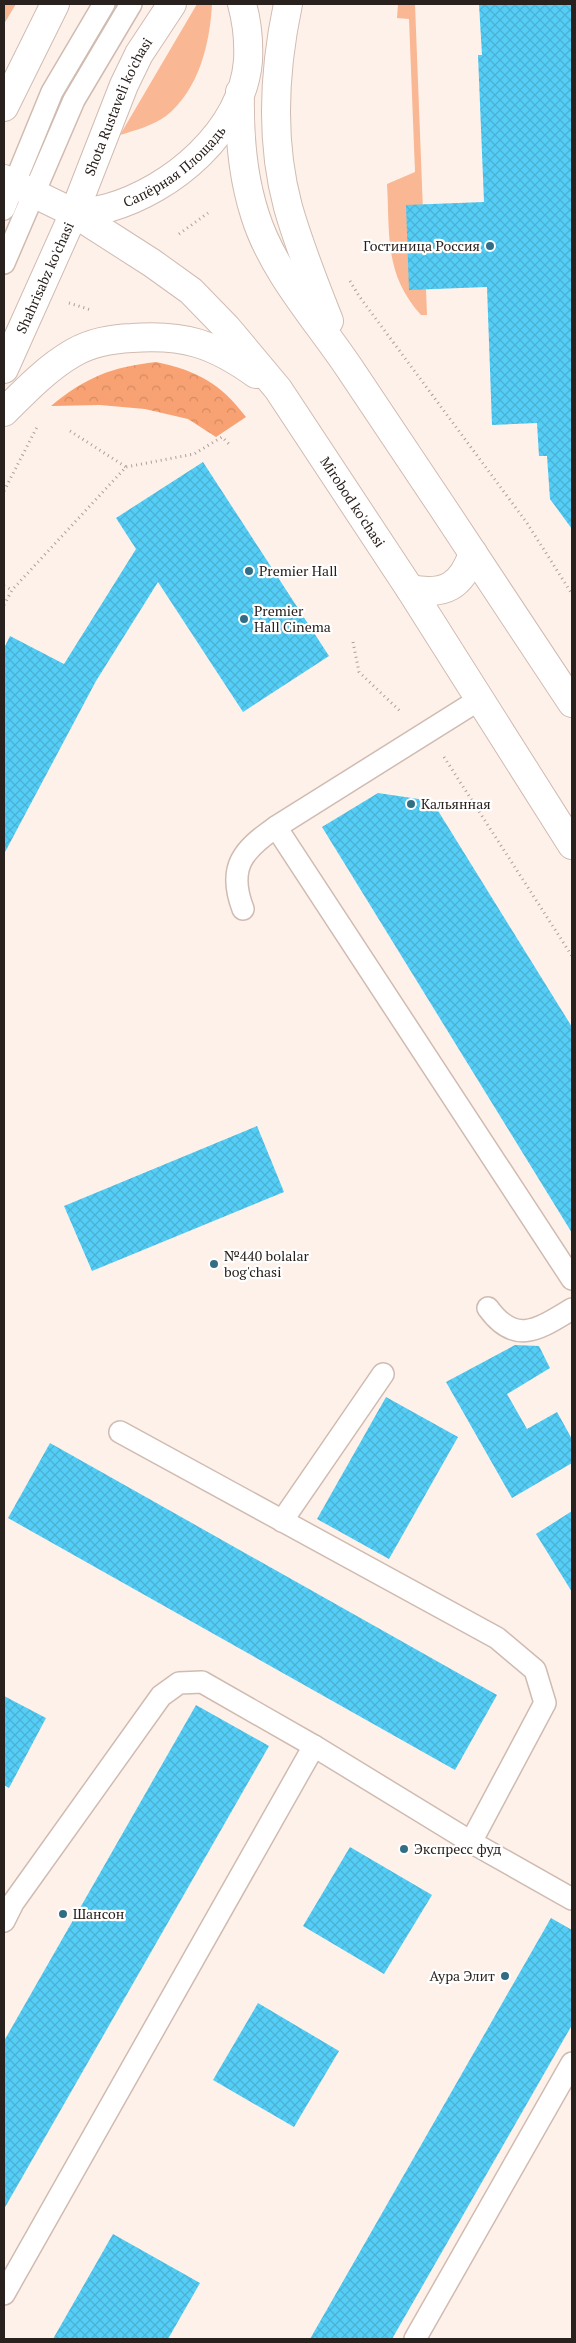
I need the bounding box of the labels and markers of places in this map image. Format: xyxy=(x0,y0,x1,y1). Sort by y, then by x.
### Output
place label: Гостиница Россия xyxy=(363,236,480,255)
marker: Гостиница Россия xyxy=(484,240,496,252)
place label: Premier Hall xyxy=(259,561,338,580)
marker: Premier Hall xyxy=(243,565,255,577)
place label: Premier Hall Cinema xyxy=(254,601,331,636)
marker: Premier Hall Cinema xyxy=(238,613,250,625)
place label: Кальянная xyxy=(421,794,491,813)
marker: Кальянная xyxy=(405,798,417,810)
place label: №440 bolalar bog'chasi xyxy=(224,1246,310,1281)
marker: №440 bolalar bog'chasi xyxy=(208,1258,220,1270)
place label: Экспресс фуд xyxy=(414,1839,501,1858)
marker: Экспресс фуд xyxy=(398,1843,410,1855)
place label: Шансон xyxy=(73,1904,125,1923)
marker: Шансон xyxy=(57,1908,69,1920)
place label: Аура Элит xyxy=(430,1966,495,1985)
marker: Аура Элит xyxy=(499,1970,511,1982)

